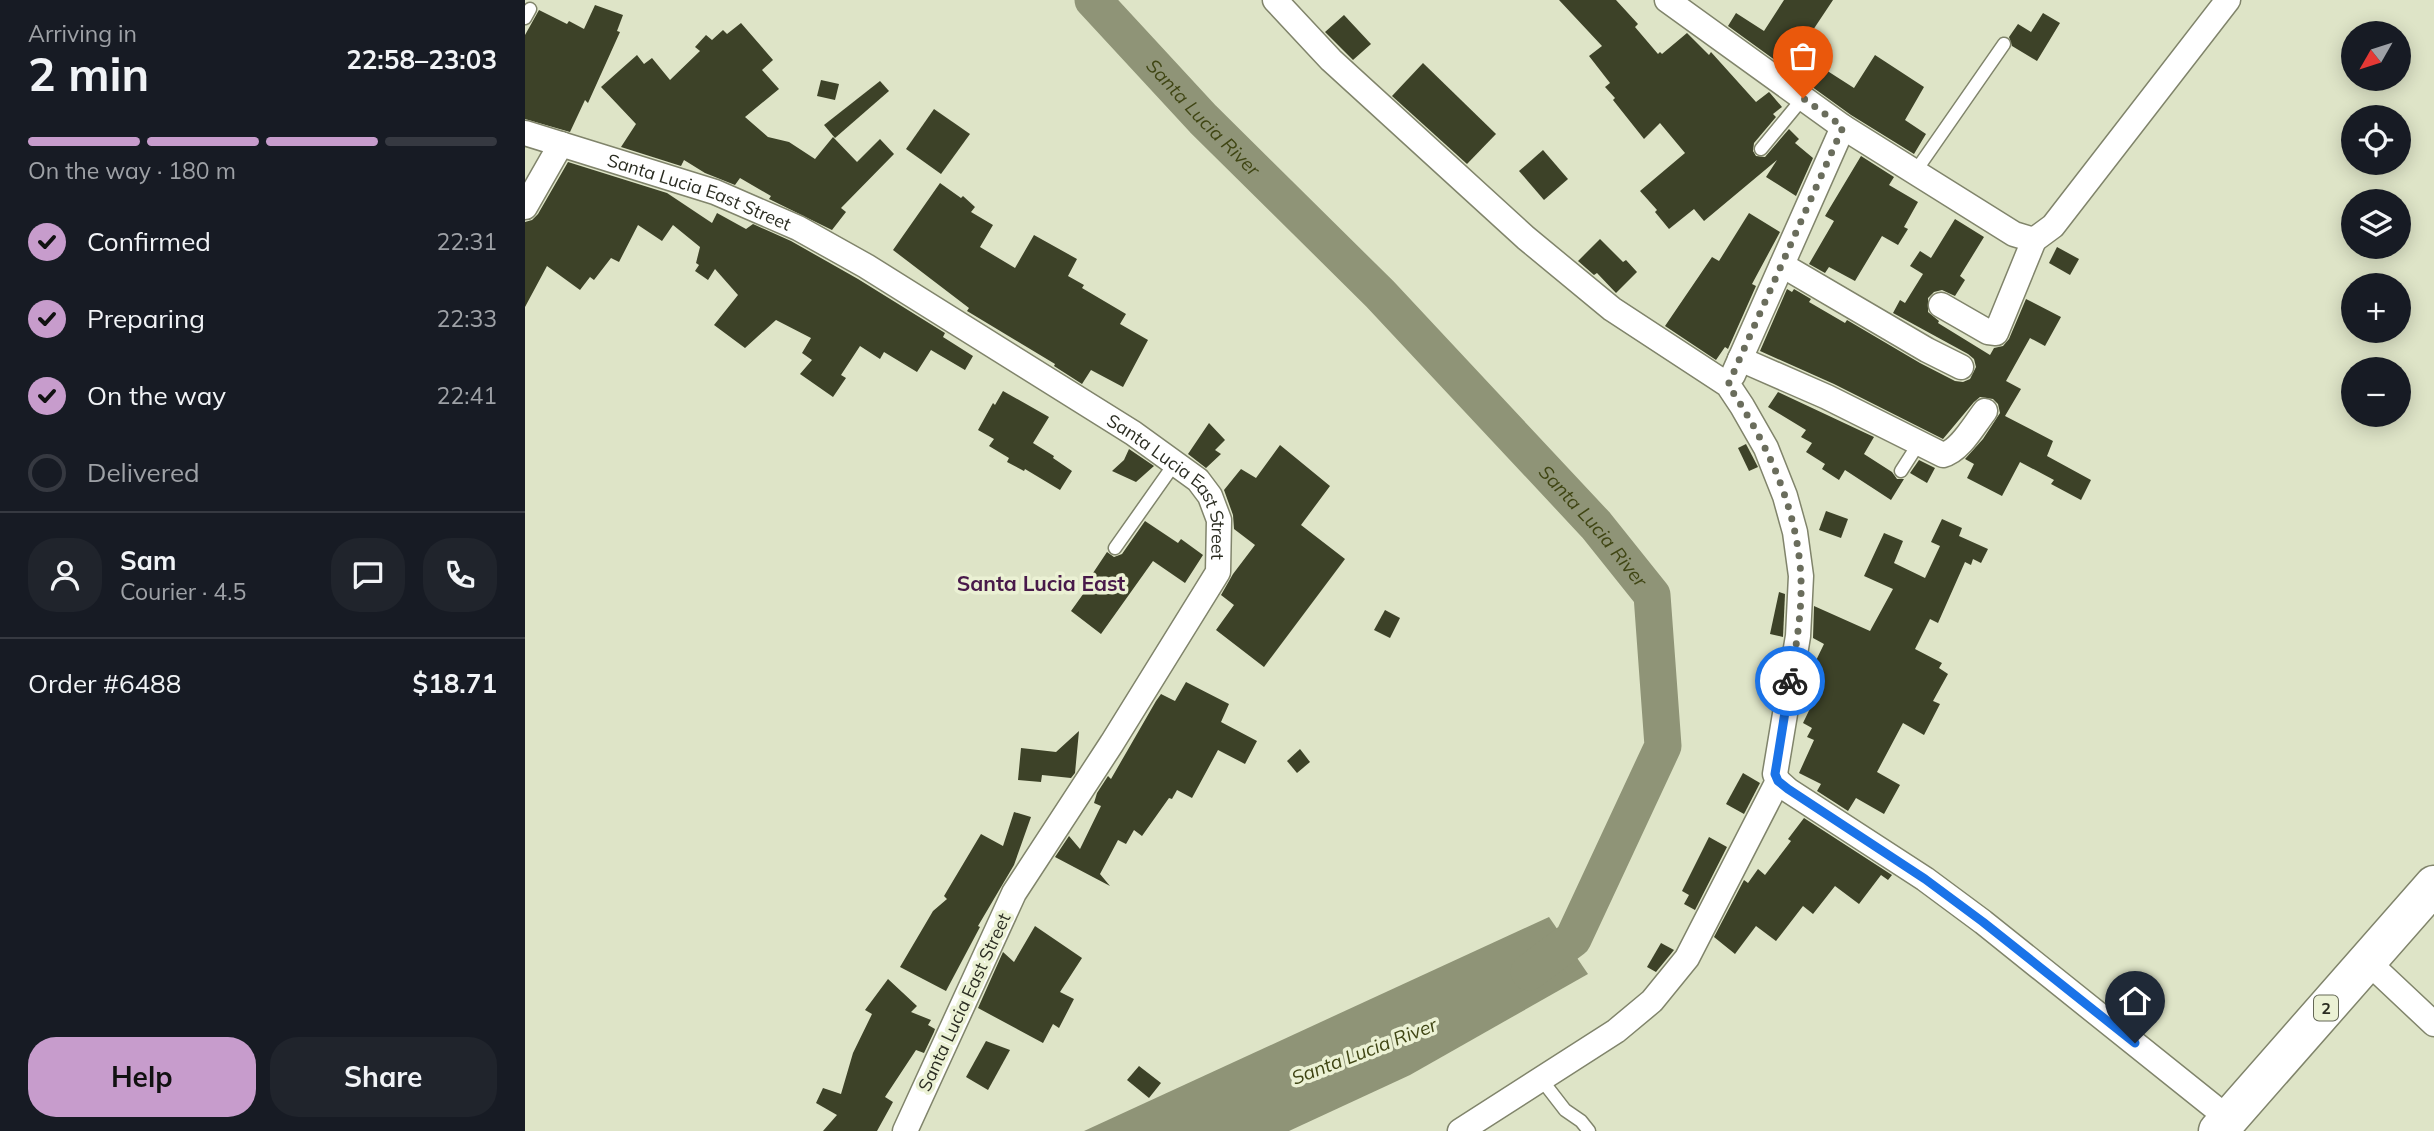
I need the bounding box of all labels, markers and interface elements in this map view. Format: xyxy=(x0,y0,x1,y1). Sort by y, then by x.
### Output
text: Arriving in xyxy=(28,19,137,48)
north arrow xyxy=(2341,21,2411,91)
map controls xyxy=(2341,21,2411,427)
pin xyxy=(1773,26,1833,98)
icon: bag xyxy=(1784,37,1822,75)
text: 22:58–23:03 xyxy=(346,43,497,76)
text: 2 min xyxy=(28,45,149,103)
water label: Santa Lucia River xyxy=(1141,54,1266,182)
button: locate xyxy=(2341,105,2411,175)
street label: Santa Lucia East Street xyxy=(605,148,795,235)
text: On the way · 180 m xyxy=(28,156,236,185)
button: layers xyxy=(2341,189,2411,259)
icon: check xyxy=(28,223,66,261)
text: Confirmed xyxy=(87,225,211,258)
text: 22:31 xyxy=(437,227,497,256)
button: + xyxy=(2341,273,2411,343)
icon: check xyxy=(28,300,66,338)
text: Preparing xyxy=(87,302,205,335)
text: 22:33 xyxy=(437,304,497,333)
button: − xyxy=(2341,357,2411,427)
icon: check xyxy=(28,377,66,415)
text: On the way xyxy=(87,379,226,412)
text: 22:41 xyxy=(437,381,497,410)
street label: Santa Lucia East Street xyxy=(1103,408,1230,560)
text: Delivered xyxy=(87,456,200,489)
water label: Santa Lucia River xyxy=(1534,460,1653,592)
button: person xyxy=(28,538,102,612)
button: chat xyxy=(331,538,405,612)
button: phone xyxy=(423,538,497,612)
text: Sam xyxy=(120,544,176,577)
district label: Santa Lucia East xyxy=(957,570,1125,596)
text: Courier · 4.5 xyxy=(120,577,246,606)
courier xyxy=(1755,646,1825,716)
icon: bike xyxy=(1771,662,1809,700)
text: Order #6488 xyxy=(28,667,181,700)
text: $18.71 xyxy=(413,667,497,700)
street label: Santa Lucia East Street xyxy=(913,909,1015,1095)
pin xyxy=(2105,971,2165,1043)
icon: home xyxy=(2116,982,2154,1020)
road number: 2 xyxy=(2314,996,2338,1020)
water label: Santa Lucia River xyxy=(1288,1012,1441,1090)
button: Help xyxy=(28,1037,256,1117)
button: Share xyxy=(270,1037,497,1117)

